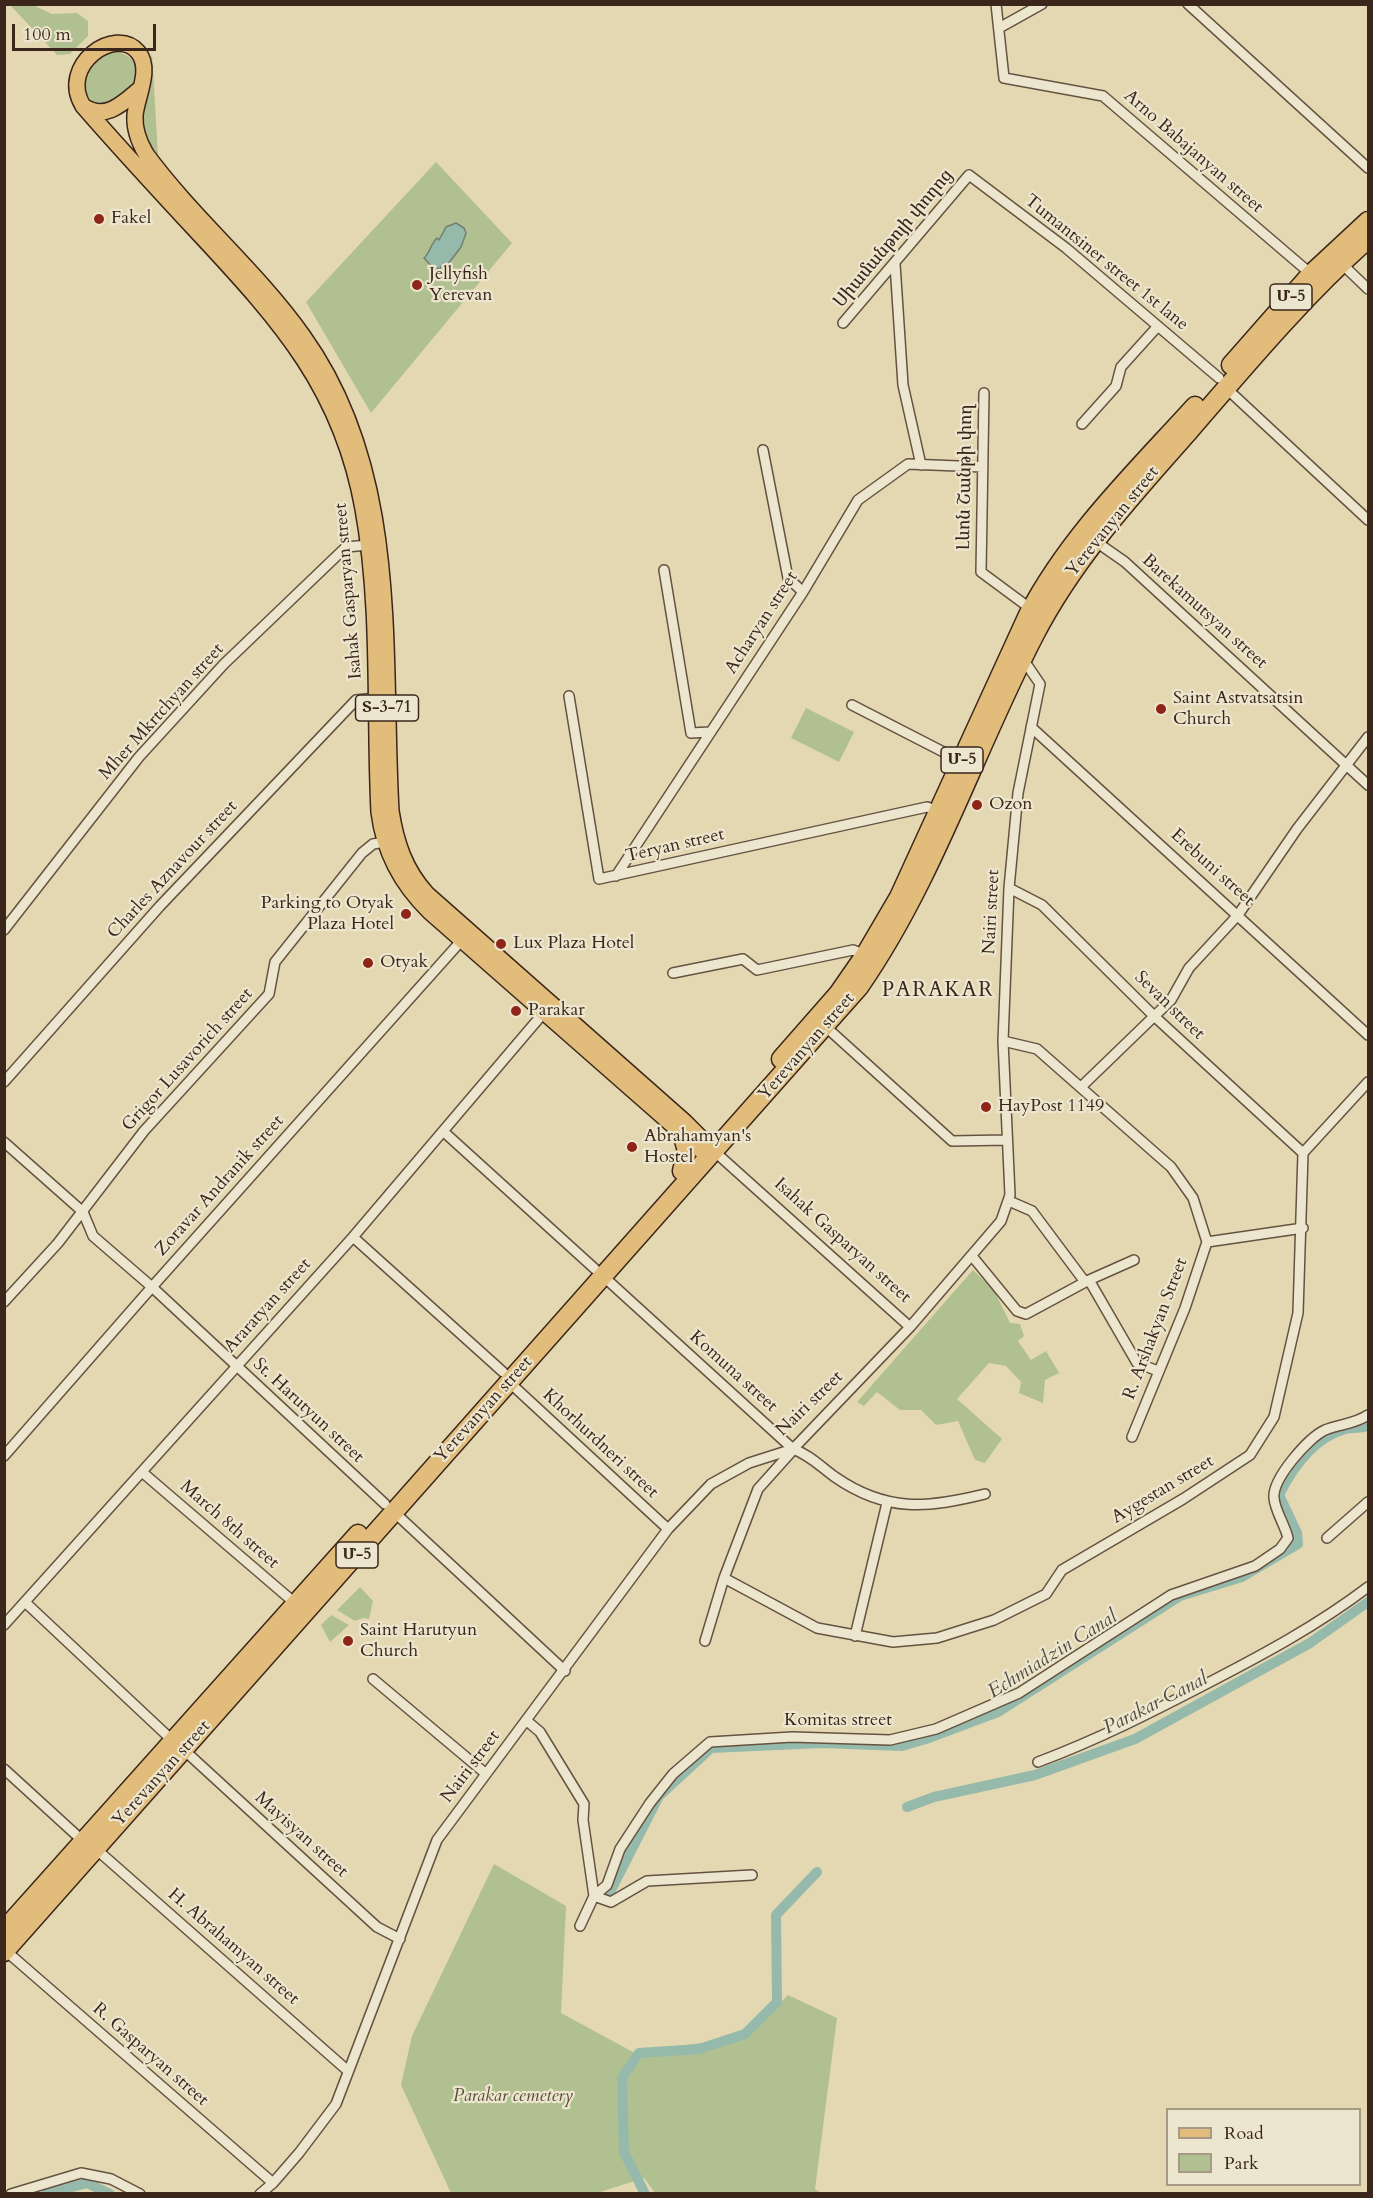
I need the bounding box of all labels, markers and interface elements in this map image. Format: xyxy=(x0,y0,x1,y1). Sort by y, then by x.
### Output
scale bar xyxy=(15,12,159,50)
text: 100 m xyxy=(23,22,71,47)
street label: Arno Babajanyan street xyxy=(1119,86,1267,218)
street label: Սիամանթոյի փողոց xyxy=(830,165,958,313)
street label: Tumantsiner street 1st lane xyxy=(1020,190,1192,336)
place label: Fakel xyxy=(111,208,151,230)
marker: Fakel xyxy=(92,212,106,226)
place label: Jellyfish Yerevan xyxy=(429,264,492,306)
marker: Jellyfish Yerevan xyxy=(410,278,424,292)
road number: Մ-5 xyxy=(1270,284,1312,310)
street label: Լևոն Շանթի փող xyxy=(954,404,978,550)
street label: Yerevanyan street xyxy=(1062,462,1164,582)
street label: Isahak Gasparyan street xyxy=(331,502,367,680)
street label: Barekamutsyan street xyxy=(1137,550,1271,674)
street label: Acharyan street xyxy=(721,568,803,678)
street label: Mher Mkrtchyan street xyxy=(95,639,229,785)
place label: Saint Astvatsatsin Church xyxy=(1173,688,1303,730)
road number: Տ-3-71 xyxy=(356,695,418,721)
marker: Saint Astvatsatsin Church xyxy=(1154,702,1168,716)
road number: Մ-5 xyxy=(941,747,983,773)
place label: Ozon xyxy=(989,794,1033,816)
street label: Charles Aznavour street xyxy=(103,796,243,944)
marker: Ozon xyxy=(970,798,984,812)
street label: Teryan street xyxy=(624,824,726,868)
street label: Erebuni street xyxy=(1165,825,1259,911)
street label: Nairi street xyxy=(979,869,1005,955)
place label: Parking to Otyak Plaza Hotel xyxy=(261,893,394,936)
marker: Parking to Otyak Plaza Hotel xyxy=(399,907,413,921)
place label: Lux Plaza Hotel xyxy=(513,933,634,955)
marker: Lux Plaza Hotel xyxy=(494,937,508,951)
place label: Otyak xyxy=(380,952,428,974)
marker: Otyak xyxy=(361,956,375,970)
street label: Sevan street xyxy=(1129,967,1209,1045)
district label: PARAKAR xyxy=(882,978,994,1004)
street label: Grigor Lusavorich street xyxy=(118,984,258,1136)
street label: Yerevanyan street xyxy=(754,989,860,1105)
place label: Parakar xyxy=(528,1000,585,1022)
marker: Parakar xyxy=(509,1004,523,1018)
place label: HayPost 1149 xyxy=(998,1096,1104,1118)
marker: HayPost 1149 xyxy=(979,1100,993,1114)
street label: Zoravar Andranik street xyxy=(151,1111,289,1261)
place label: Abrahamyan's Hostel xyxy=(644,1126,751,1168)
marker: Abrahamyan's Hostel xyxy=(625,1140,639,1154)
street label: Isahak Gasparyan street xyxy=(769,1174,915,1308)
street label: Araratyan street xyxy=(220,1254,316,1358)
street label: R. Arshakyan Street xyxy=(1119,1255,1193,1403)
street label: Komuna street xyxy=(684,1327,782,1417)
street label: Yerevanyan street xyxy=(430,1352,538,1468)
street label: St. Harutyun street xyxy=(248,1354,368,1468)
street label: Nairi street xyxy=(772,1367,848,1441)
street label: Khorhurdneri street xyxy=(538,1385,662,1503)
street label: Aygestan street xyxy=(1108,1451,1218,1529)
street label: March 8th street xyxy=(175,1476,283,1574)
road number: Մ-5 xyxy=(336,1542,378,1568)
water label: Echmiadzin Canal xyxy=(984,1606,1122,1704)
place label: Saint Harutyun Church xyxy=(360,1620,477,1662)
marker: Saint Harutyun Church xyxy=(341,1634,355,1648)
water label: Parakar Canal xyxy=(1100,1667,1212,1741)
street label: Komitas street xyxy=(784,1710,892,1732)
street label: Yerevanyan street xyxy=(108,1716,216,1832)
street label: Nairi street xyxy=(437,1727,505,1807)
street label: Mayisyan street xyxy=(250,1788,352,1882)
street label: H. Abrahamyan street xyxy=(163,1884,303,2010)
street label: R. Gasparyan street xyxy=(88,1999,212,2111)
park label: Parakar cemetery xyxy=(453,2086,573,2108)
legend xyxy=(1166,2108,1361,2186)
text: Road xyxy=(1224,2121,1264,2146)
text: Park xyxy=(1224,2151,1259,2176)

